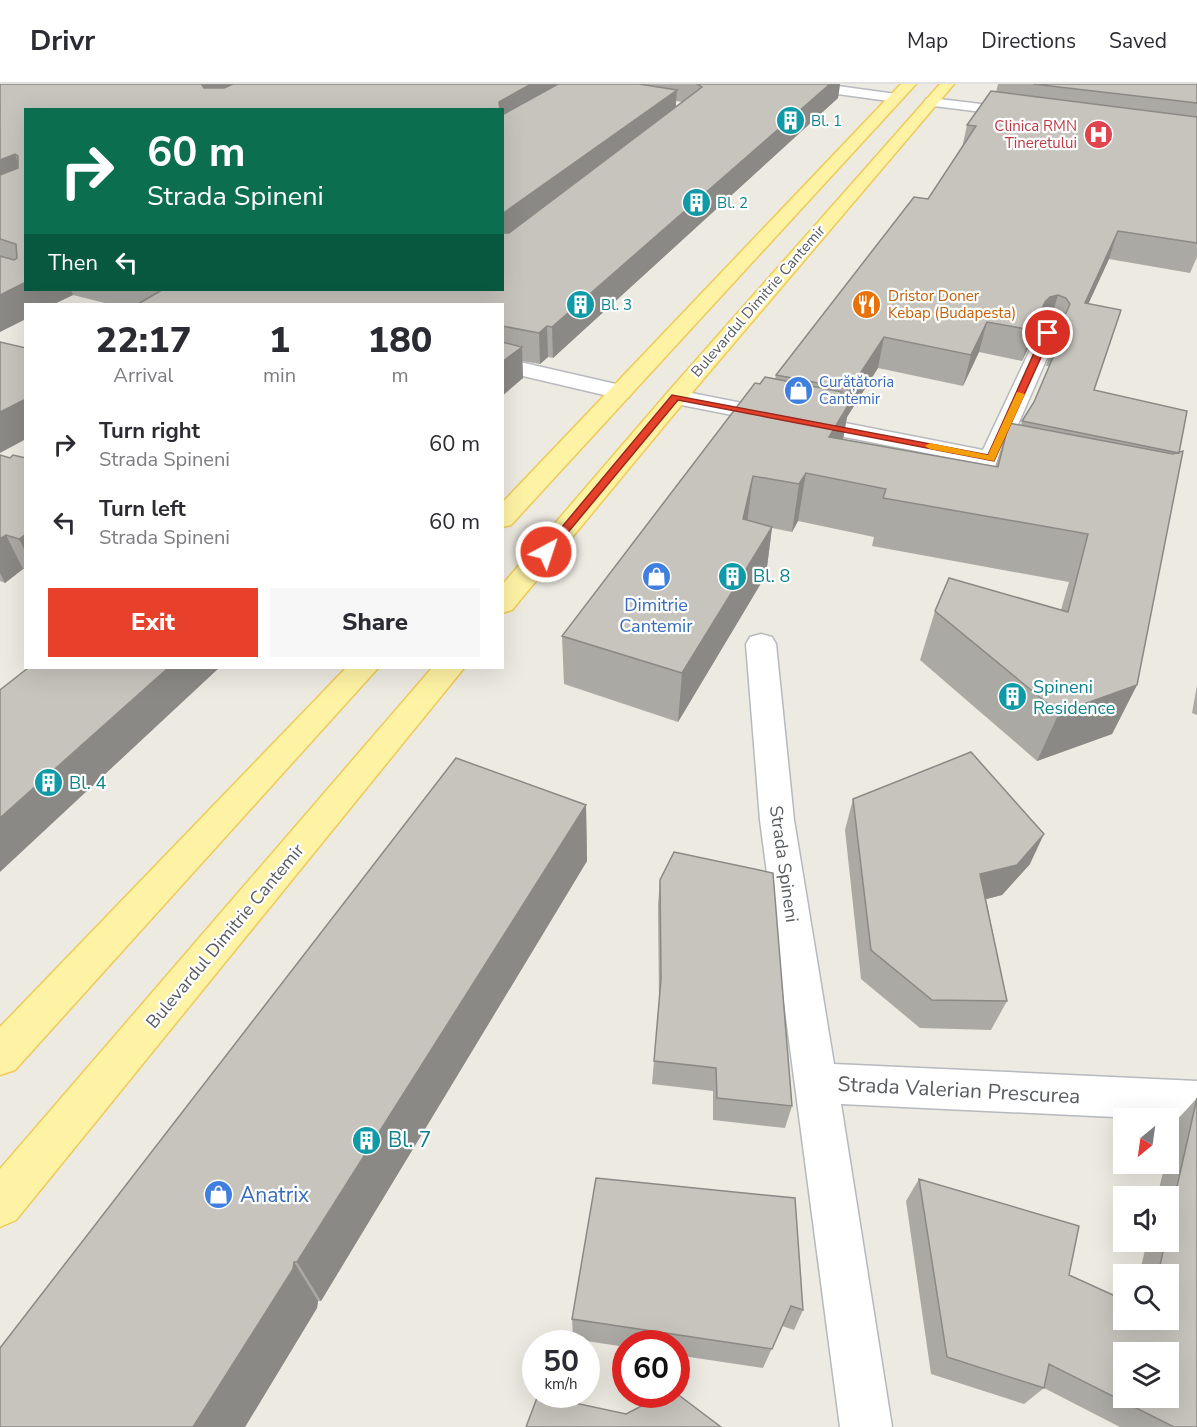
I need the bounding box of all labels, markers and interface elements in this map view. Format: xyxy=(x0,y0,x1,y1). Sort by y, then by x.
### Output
text: Drivr xyxy=(30,22,95,60)
text: Map xyxy=(907,27,948,55)
text: Directions xyxy=(981,27,1076,55)
text: Saved xyxy=(1109,27,1167,55)
building icon: Bl. 1 xyxy=(774,105,806,137)
place label: Bl. 1 xyxy=(811,111,842,131)
place label: Clinica RMN Tineretului xyxy=(994,116,1077,153)
hospital icon: Clinica RMN Tineretului xyxy=(1082,119,1114,151)
text: 60 m xyxy=(147,124,246,181)
icon: right xyxy=(48,132,126,210)
text: Strada Spineni xyxy=(147,178,324,215)
building icon: Bl. 2 xyxy=(680,187,712,219)
place label: Bl. 2 xyxy=(717,193,748,213)
street label: Bulevardul Dimitrie Cantemir xyxy=(686,220,830,381)
icon: left xyxy=(110,246,143,279)
text: Then xyxy=(48,248,98,278)
place label: Dristor Doner Kebap (Budapesta) xyxy=(888,286,1016,323)
building icon: Bl. 3 xyxy=(564,289,596,321)
restaurant icon: Dristor Doner Kebap (Budapesta) xyxy=(851,289,883,321)
place label: Bl. 3 xyxy=(601,295,632,315)
pin xyxy=(1022,307,1073,358)
text: 22:17 xyxy=(96,316,191,365)
text: 1 xyxy=(269,316,290,365)
text: 180 xyxy=(368,316,432,365)
icon: arrive xyxy=(1031,316,1064,349)
text: Arrival xyxy=(113,362,174,389)
text: min xyxy=(263,362,296,389)
text: m xyxy=(391,362,409,389)
place label: Curățătoria Cantemir xyxy=(819,372,894,409)
shop icon: Curățătoria Cantemir xyxy=(782,375,814,407)
text: Turn right xyxy=(99,416,200,446)
icon: right xyxy=(48,428,81,461)
text: 60 m xyxy=(429,429,480,459)
text: Strada Spineni xyxy=(99,446,230,473)
text: Turn left xyxy=(99,494,186,524)
icon: left xyxy=(48,506,81,539)
text: 60 m xyxy=(429,507,480,537)
position arrow xyxy=(514,520,578,584)
text: Strada Spineni xyxy=(99,524,230,551)
shop icon: Dimitrie Cantemir xyxy=(640,560,672,592)
building icon: Bl. 8 xyxy=(716,560,748,592)
place label: Bl. 8 xyxy=(753,564,790,588)
button: Exit xyxy=(48,588,258,657)
button: Share xyxy=(270,588,480,657)
place label: Dimitrie Cantemir xyxy=(619,593,693,638)
place label: Spineni Residence xyxy=(1033,675,1115,720)
building icon: Spineni Residence xyxy=(996,681,1028,713)
building icon: Bl. 4 xyxy=(32,767,64,799)
place label: Bl. 4 xyxy=(69,771,106,795)
street label: Strada Spineni xyxy=(764,804,804,924)
street label: Bulevardul Dimitrie Cantemir xyxy=(141,838,310,1033)
street label: Strada Valerian Prescurea xyxy=(837,1070,1081,1110)
north arrow xyxy=(1113,1108,1179,1174)
map controls xyxy=(1113,1108,1179,1408)
building icon: Bl. 7 xyxy=(351,1124,383,1156)
place label: Bl. 7 xyxy=(388,1126,431,1154)
shop icon: Anatrix xyxy=(203,1179,235,1211)
place label: Anatrix xyxy=(240,1181,309,1209)
button: sound xyxy=(1113,1186,1179,1252)
button: search xyxy=(1113,1264,1179,1330)
speed limit sign: 60 xyxy=(612,1330,690,1408)
text: 50 xyxy=(543,1341,579,1382)
button: layers xyxy=(1113,1342,1179,1408)
text: km/h xyxy=(544,1374,578,1394)

